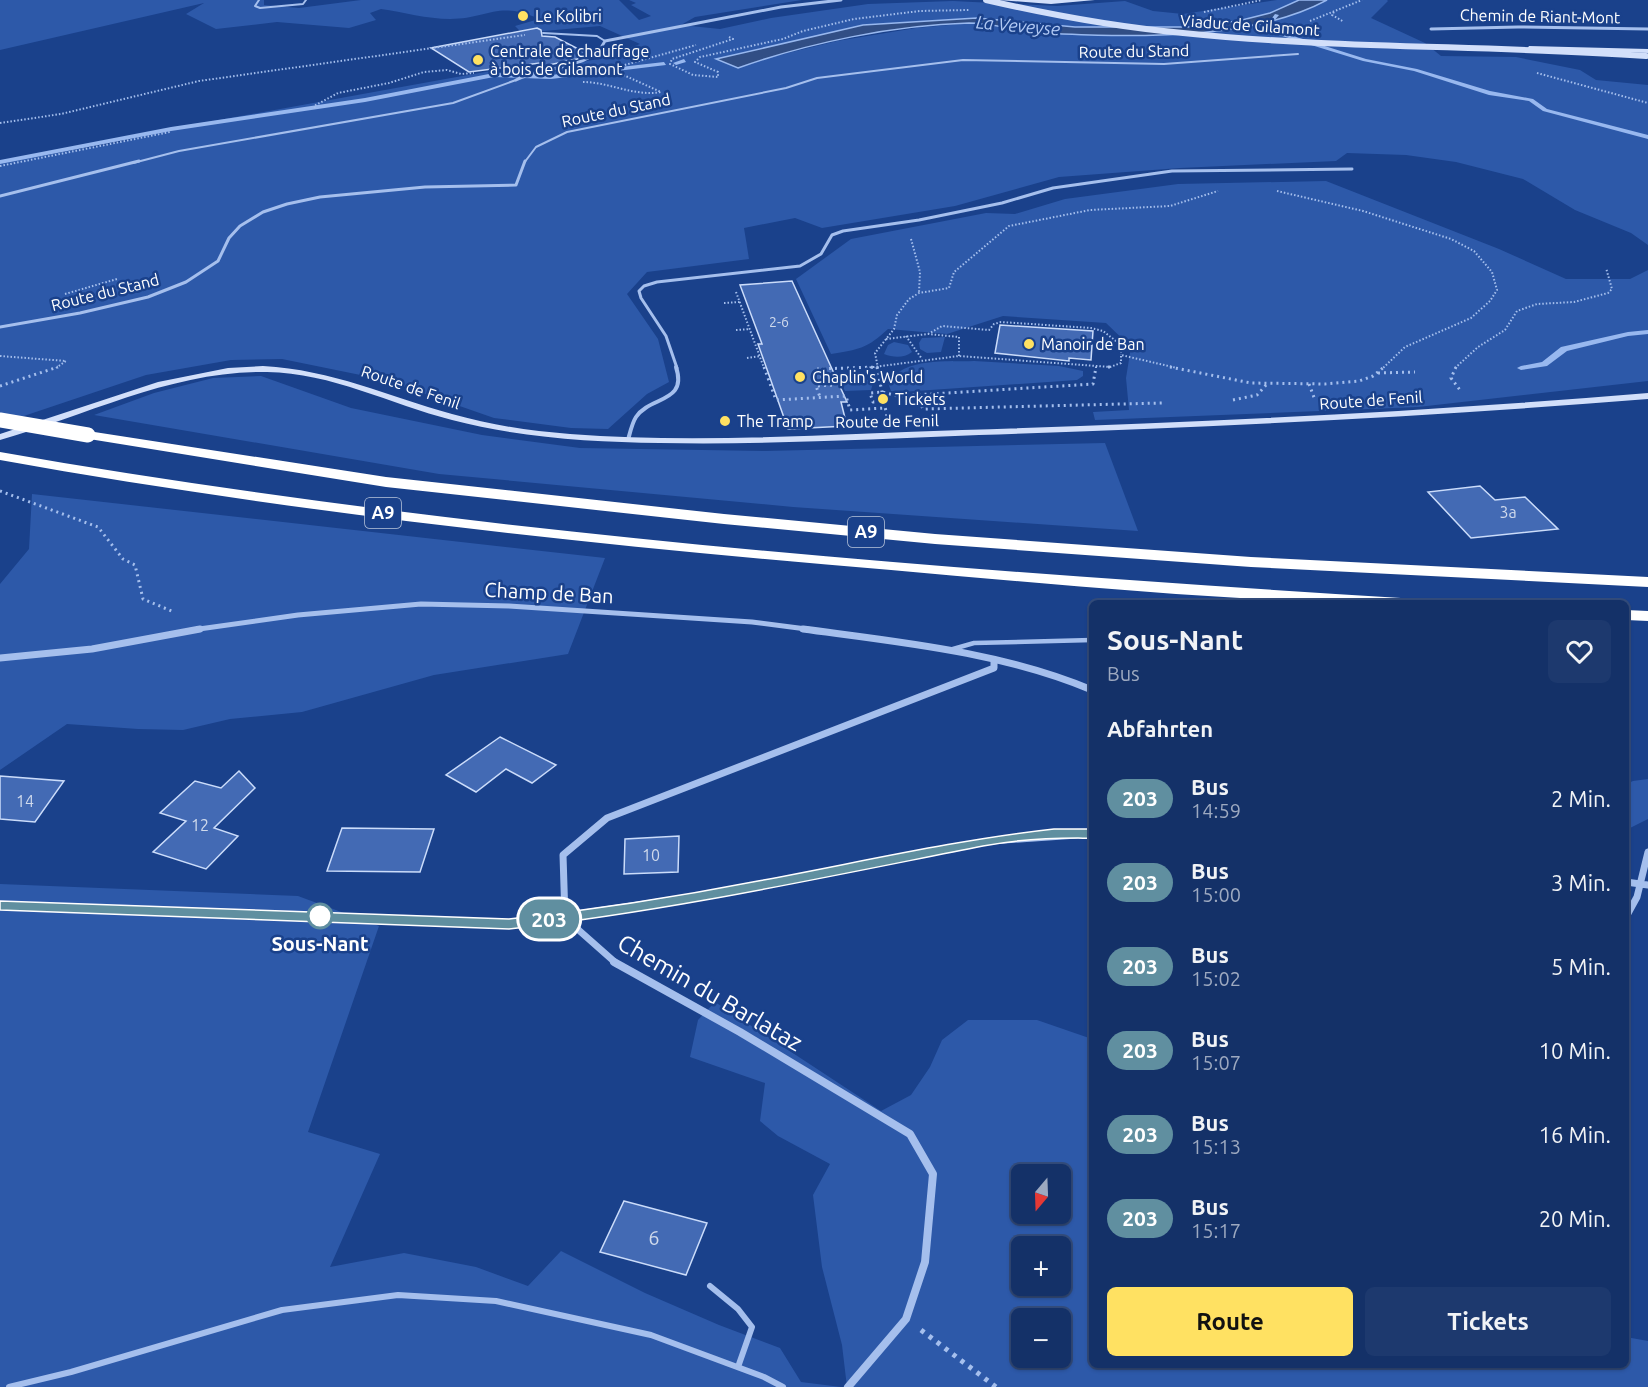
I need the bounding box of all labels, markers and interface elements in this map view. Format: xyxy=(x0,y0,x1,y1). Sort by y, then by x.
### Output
street label: Chemin de Riant-Mont xyxy=(1460,6,1621,26)
place label: Le Kolibri xyxy=(535,7,602,25)
marker: Le Kolibri xyxy=(516,9,530,23)
water label: La Veveyse xyxy=(975,11,1061,39)
street label: Viaduc de Gilamont xyxy=(1180,11,1321,39)
street label: Route du Stand xyxy=(1078,41,1190,61)
place label: Centrale de chauffage à bois de Gilamont xyxy=(490,42,649,78)
marker: Centrale de chauffage à bois de Gilamont xyxy=(471,53,485,67)
street label: Route du Stand xyxy=(560,90,672,130)
street label: Route du Stand xyxy=(49,270,161,314)
house number: 2-6 xyxy=(769,314,789,330)
place label: Manoir de Ban xyxy=(1041,335,1145,353)
marker: Manoir de Ban xyxy=(1022,337,1036,351)
street label: Route de Fenil xyxy=(359,362,463,412)
place label: Chaplin's World xyxy=(812,368,923,386)
marker: Chaplin's World xyxy=(793,370,807,384)
street label: Route de Fenil xyxy=(1319,387,1423,413)
place label: Tickets xyxy=(895,390,946,408)
marker: Tickets xyxy=(876,392,890,406)
street label: Route de Fenil xyxy=(835,411,939,431)
place label: The Tramp xyxy=(737,412,813,430)
marker: The Tramp xyxy=(718,414,732,428)
road number: A9 xyxy=(365,498,401,528)
house number: 3a xyxy=(1499,503,1517,521)
road number: A9 xyxy=(848,517,884,547)
street label: Champ de Ban xyxy=(484,578,614,607)
button: heart xyxy=(1548,620,1611,683)
text: Sous-Nant xyxy=(1107,624,1243,655)
text: Bus xyxy=(1107,662,1140,685)
text: Abfahrten xyxy=(1107,716,1213,741)
text: Bus xyxy=(1191,774,1229,799)
text: 203 xyxy=(1122,786,1158,810)
text: 2 Min. xyxy=(1551,786,1611,811)
house number: 14 xyxy=(16,792,34,810)
text: 14:59 xyxy=(1191,799,1241,822)
house number: 12 xyxy=(191,816,209,834)
house number: 10 xyxy=(642,846,660,864)
text: Bus xyxy=(1191,858,1229,883)
text: 203 xyxy=(1122,870,1158,894)
text: 3 Min. xyxy=(1551,870,1611,895)
text: 15:00 xyxy=(1191,883,1241,906)
line badge: 203 xyxy=(514,900,584,938)
marker: Sous-Nant xyxy=(307,903,333,929)
text: 203 xyxy=(531,907,567,931)
street label: Chemin du Barlataz xyxy=(613,929,807,1056)
place label: Sous-Nant xyxy=(271,932,369,955)
text: Bus xyxy=(1191,942,1229,967)
text: 203 xyxy=(1122,954,1158,978)
text: 5 Min. xyxy=(1551,954,1611,979)
text: 15:02 xyxy=(1191,967,1241,990)
text: Bus xyxy=(1191,1026,1229,1051)
text: 203 xyxy=(1122,1038,1158,1062)
text: 10 Min. xyxy=(1539,1038,1611,1063)
text: 15:07 xyxy=(1191,1051,1241,1074)
text: Bus xyxy=(1191,1110,1229,1135)
text: 203 xyxy=(1122,1122,1158,1146)
text: 16 Min. xyxy=(1539,1122,1611,1147)
text: 15:13 xyxy=(1191,1135,1241,1158)
north arrow xyxy=(1011,1164,1071,1224)
map controls xyxy=(1011,1164,1071,1368)
text: Bus xyxy=(1191,1194,1229,1219)
text: 203 xyxy=(1122,1206,1158,1230)
text: 20 Min. xyxy=(1539,1206,1611,1231)
text: 15:17 xyxy=(1191,1219,1241,1242)
house number: 6 xyxy=(648,1226,660,1249)
button: + xyxy=(1011,1236,1071,1296)
button: Route xyxy=(1107,1287,1353,1356)
button: Tickets xyxy=(1365,1287,1611,1356)
button: − xyxy=(1011,1308,1071,1368)

